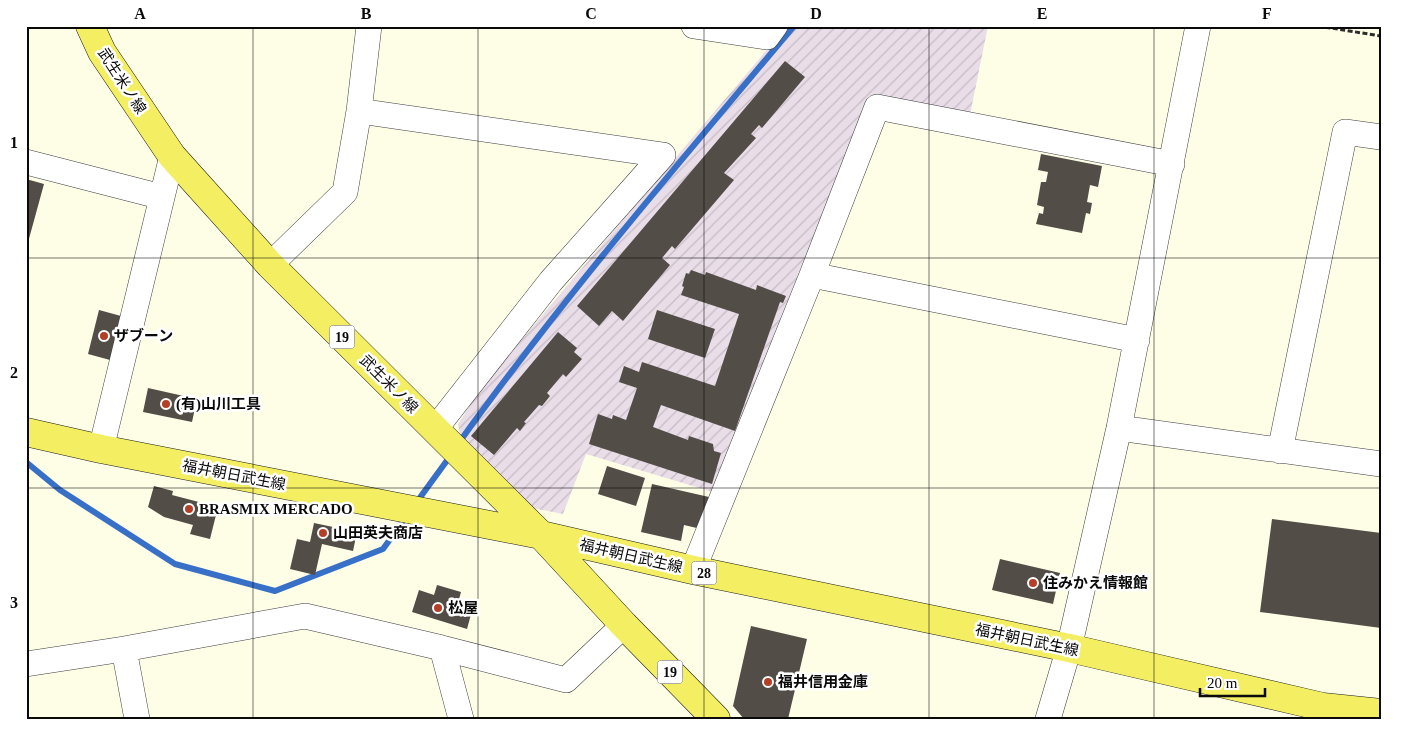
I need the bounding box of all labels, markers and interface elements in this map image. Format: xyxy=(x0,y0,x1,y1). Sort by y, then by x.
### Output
text: A xyxy=(134,5,146,22)
text: B xyxy=(361,5,372,22)
text: C xyxy=(585,5,597,22)
text: D xyxy=(810,5,822,22)
text: E xyxy=(1037,5,1047,22)
text: F xyxy=(1262,5,1272,22)
street label: 武生米ノ線 xyxy=(95,45,149,117)
text: 1 xyxy=(10,134,18,151)
road number: 19 xyxy=(330,326,354,348)
place label: ザブーン xyxy=(114,327,173,344)
marker: ザブーン xyxy=(98,330,110,342)
street label: 武生米ノ線 xyxy=(357,352,421,416)
text: 2 xyxy=(10,364,18,381)
place label: (有)山川工具 xyxy=(176,396,261,413)
marker: (有)山川工具 xyxy=(160,398,172,410)
street label: 福井朝日武生線 xyxy=(181,456,287,493)
place label: BRASMIX MERCADO xyxy=(199,501,353,517)
marker: BRASMIX MERCADO xyxy=(183,503,195,515)
place label: 山田英夫商店 xyxy=(333,525,423,541)
marker: 山田英夫商店 xyxy=(317,527,329,539)
street label: 福井朝日武生線 xyxy=(578,535,684,576)
road number: 28 xyxy=(692,562,716,584)
place label: 住みかえ情報館 xyxy=(1043,575,1148,591)
marker: 住みかえ情報館 xyxy=(1027,577,1039,589)
text: 3 xyxy=(10,594,18,611)
place label: 松屋 xyxy=(448,600,478,616)
marker: 松屋 xyxy=(432,602,444,614)
street label: 福井朝日武生線 xyxy=(974,620,1080,659)
road number: 19 xyxy=(658,660,682,684)
scale bar xyxy=(1200,665,1264,697)
place label: 福井信用金庫 xyxy=(777,673,868,690)
text: 20 m xyxy=(1207,675,1238,691)
marker: 福井信用金庫 xyxy=(762,676,774,688)

